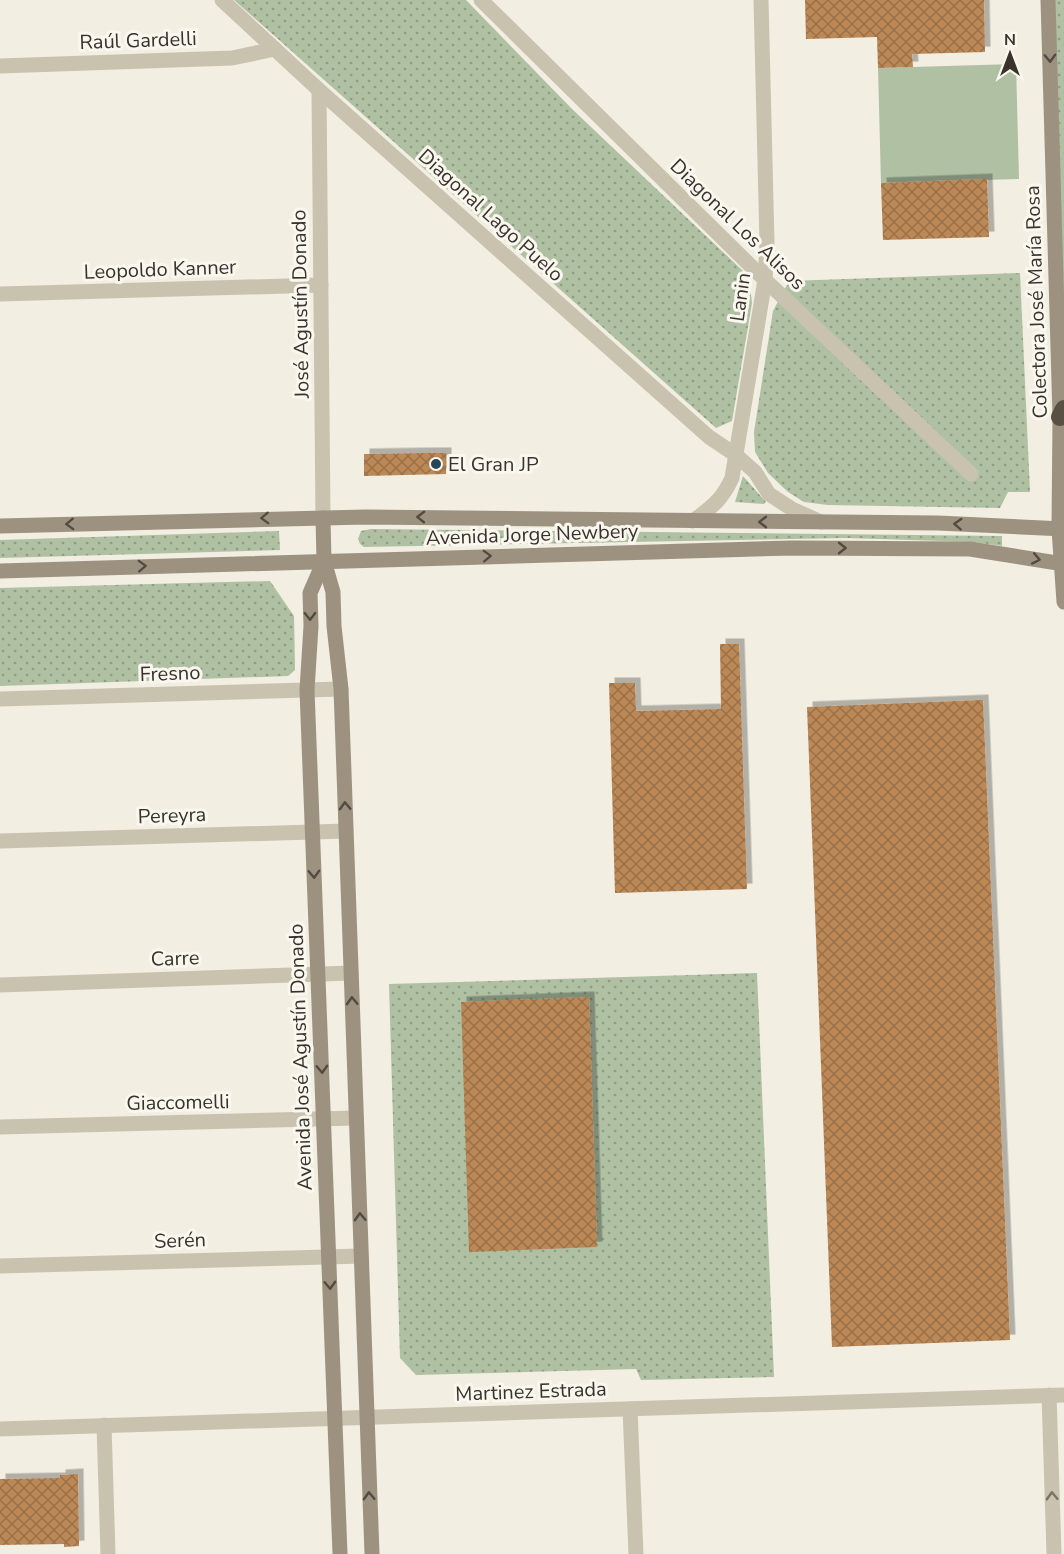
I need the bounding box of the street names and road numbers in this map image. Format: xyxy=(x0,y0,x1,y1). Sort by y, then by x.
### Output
street label: Raúl Gardelli xyxy=(79,25,197,56)
street label: Diagonal Lago Puelo xyxy=(412,143,569,288)
street label: Diagonal Los Alisos xyxy=(664,153,811,296)
street label: Colectora José María Rosa xyxy=(1019,185,1054,419)
street label: José Agustín Donado xyxy=(285,209,316,400)
street label: Leopoldo Kanner xyxy=(83,253,237,286)
street label: Lanin xyxy=(724,271,757,323)
street label: Avenida Jorge Newbery xyxy=(425,517,640,552)
street label: Fresno xyxy=(139,659,201,688)
street label: Pereyra xyxy=(137,801,207,830)
street label: Avenida José Agustín Donado xyxy=(282,923,319,1191)
street label: Carre xyxy=(150,944,200,973)
street label: Giaccomelli xyxy=(126,1088,230,1117)
street label: Serén xyxy=(154,1226,206,1255)
street label: Martinez Estrada xyxy=(455,1375,607,1408)

